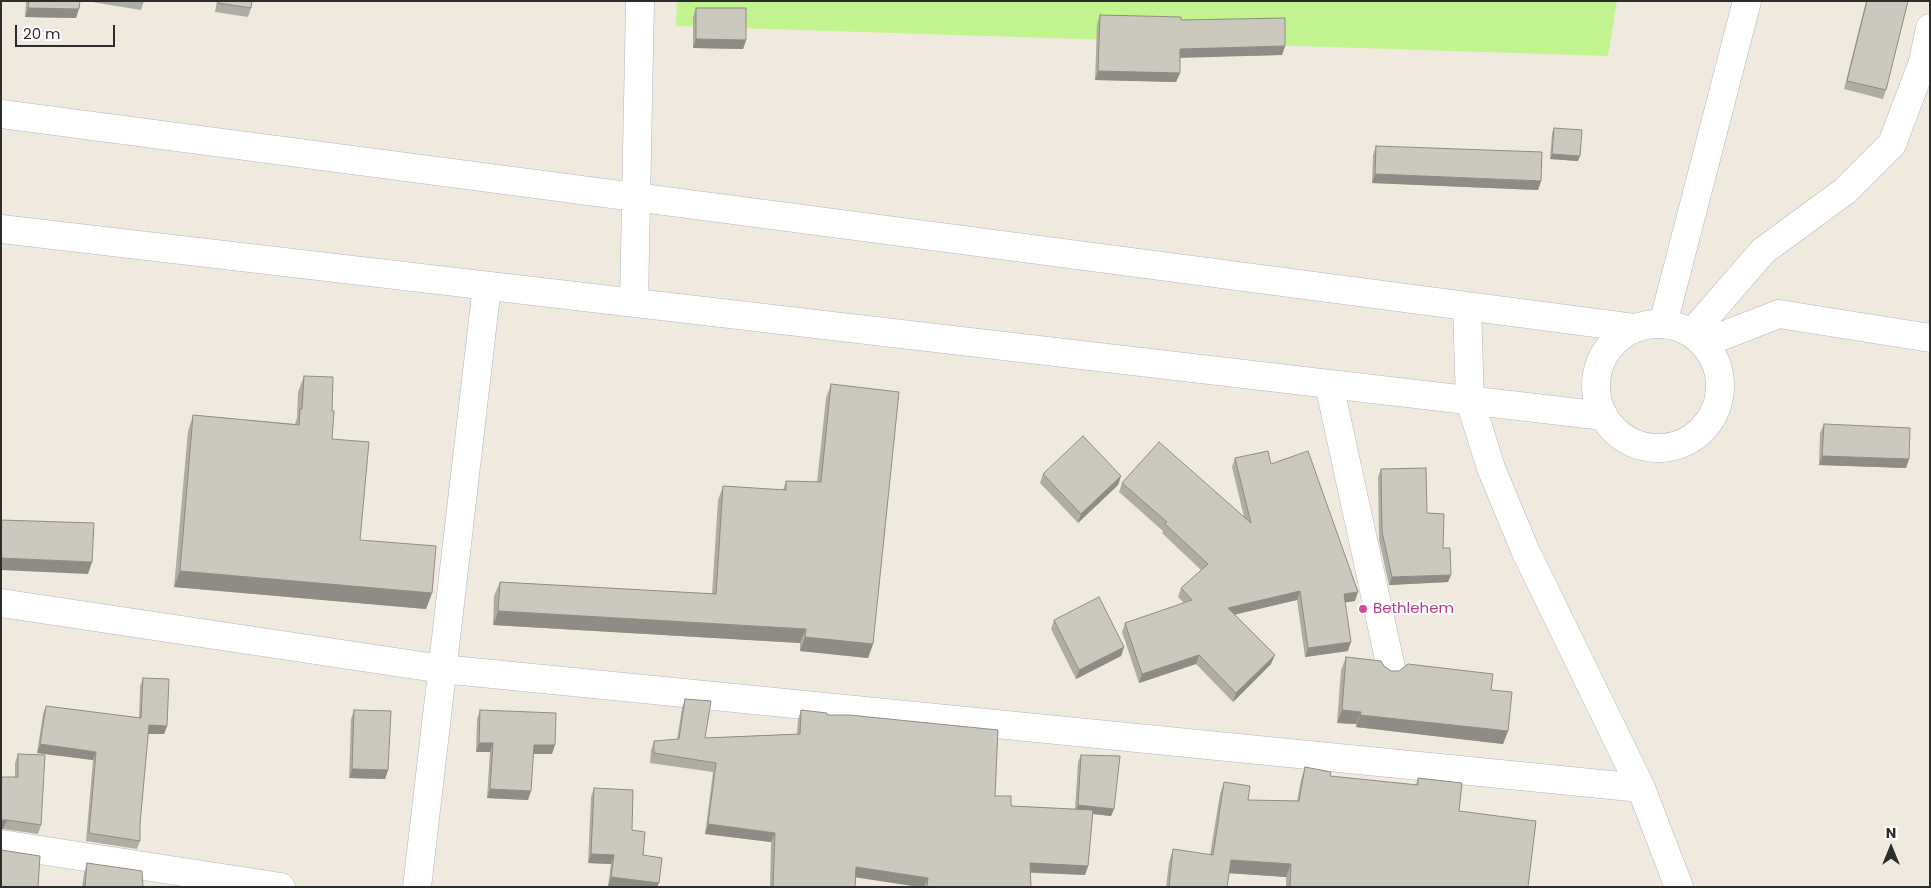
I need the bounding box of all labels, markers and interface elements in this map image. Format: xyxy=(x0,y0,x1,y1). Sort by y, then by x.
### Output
scale bar xyxy=(18,15,118,47)
text: 20 m xyxy=(23,23,61,44)
place label: Bethlehem xyxy=(1373,600,1454,618)
marker: Bethlehem xyxy=(1357,603,1369,615)
north arrow xyxy=(1866,823,1916,873)
text: N xyxy=(1886,823,1896,843)

